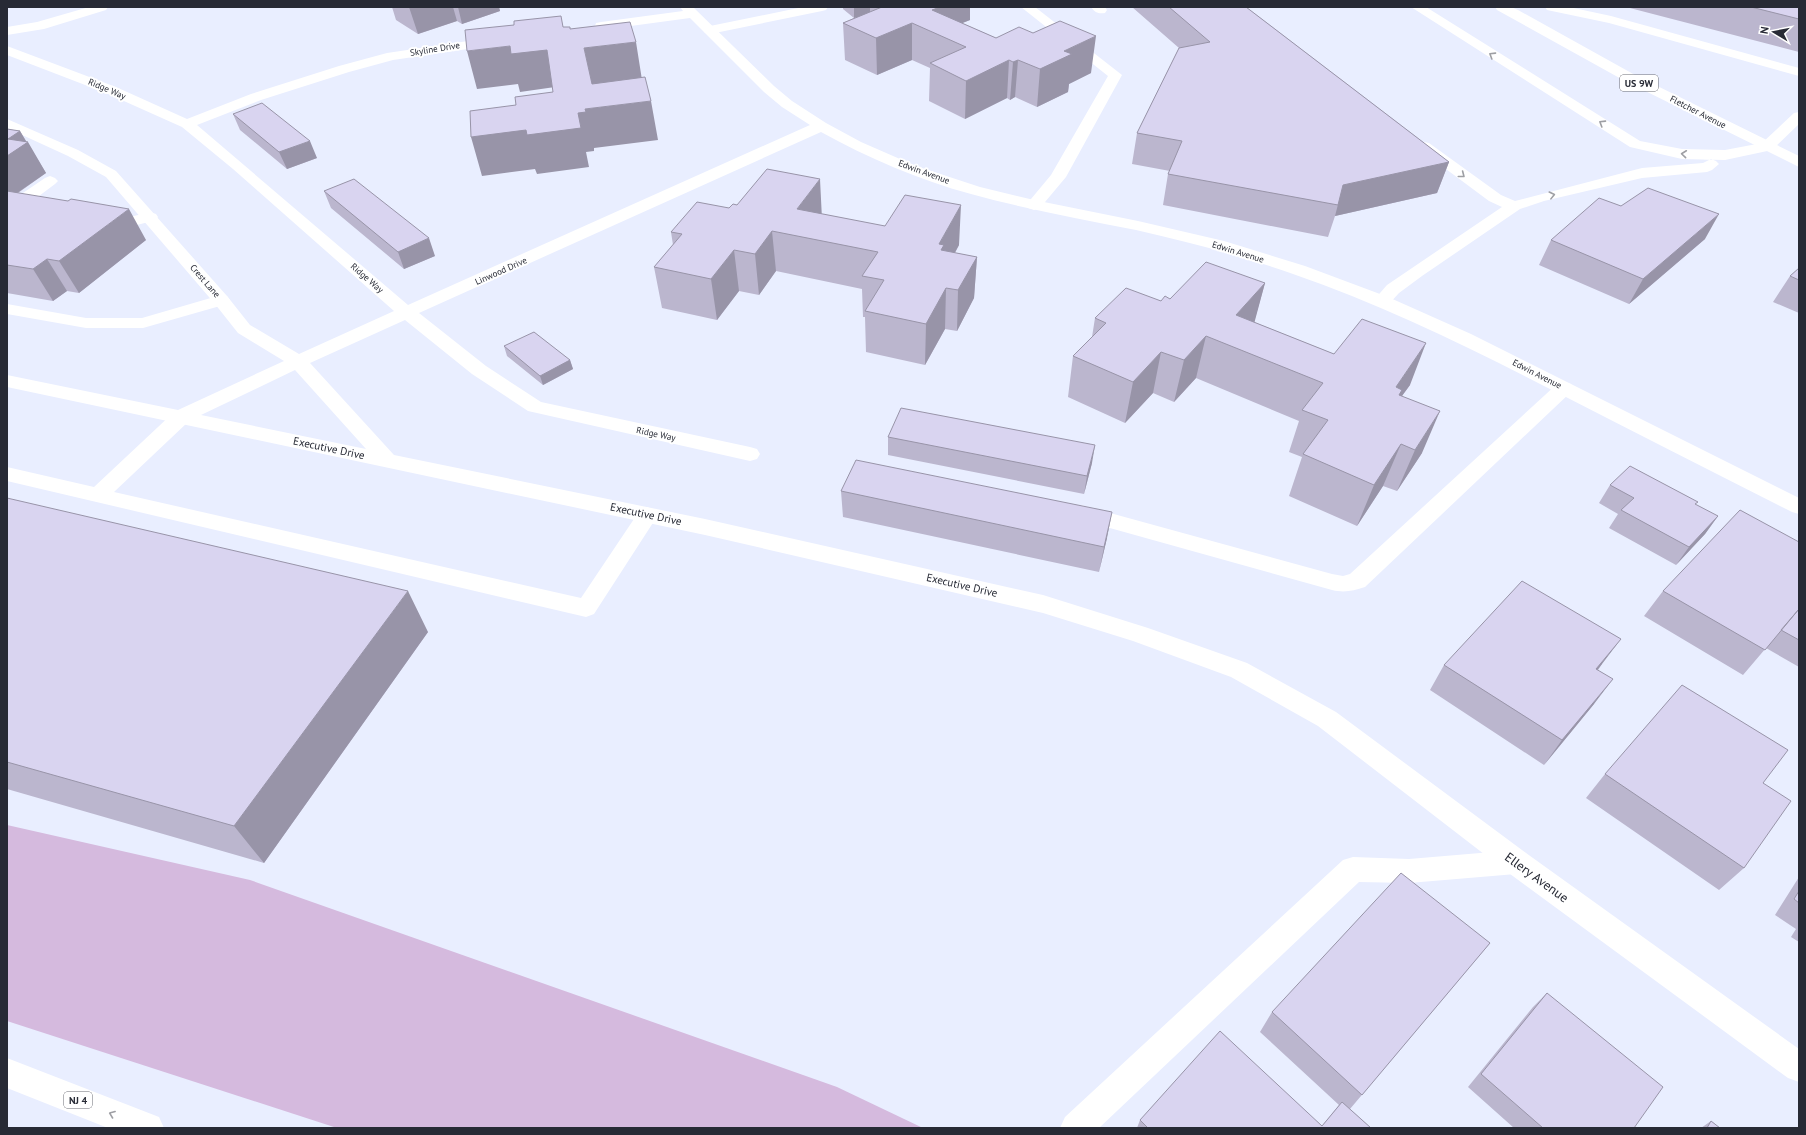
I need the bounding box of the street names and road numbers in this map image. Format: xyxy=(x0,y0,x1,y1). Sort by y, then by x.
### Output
street label: Skyline Drive xyxy=(409,39,461,58)
road number: US 9W xyxy=(1620,75,1658,91)
street label: Ridge Way xyxy=(87,76,128,102)
street label: Fletcher Avenue xyxy=(1668,93,1729,131)
street label: Edwin Avenue xyxy=(897,157,952,186)
street label: Edwin Avenue xyxy=(1211,238,1266,265)
street label: Linwood Drive xyxy=(473,254,529,287)
street label: Ridge Way xyxy=(349,260,387,295)
street label: Crest Lane xyxy=(188,262,223,300)
street label: Edwin Avenue xyxy=(1511,356,1564,391)
street label: Ridge Way xyxy=(635,424,678,443)
street label: Executive Drive xyxy=(292,434,366,462)
street label: Executive Drive xyxy=(609,500,683,528)
street label: Executive Drive xyxy=(925,570,999,600)
street label: Ellery Avenue xyxy=(1501,849,1572,906)
road number: NJ 4 xyxy=(64,1092,92,1108)

